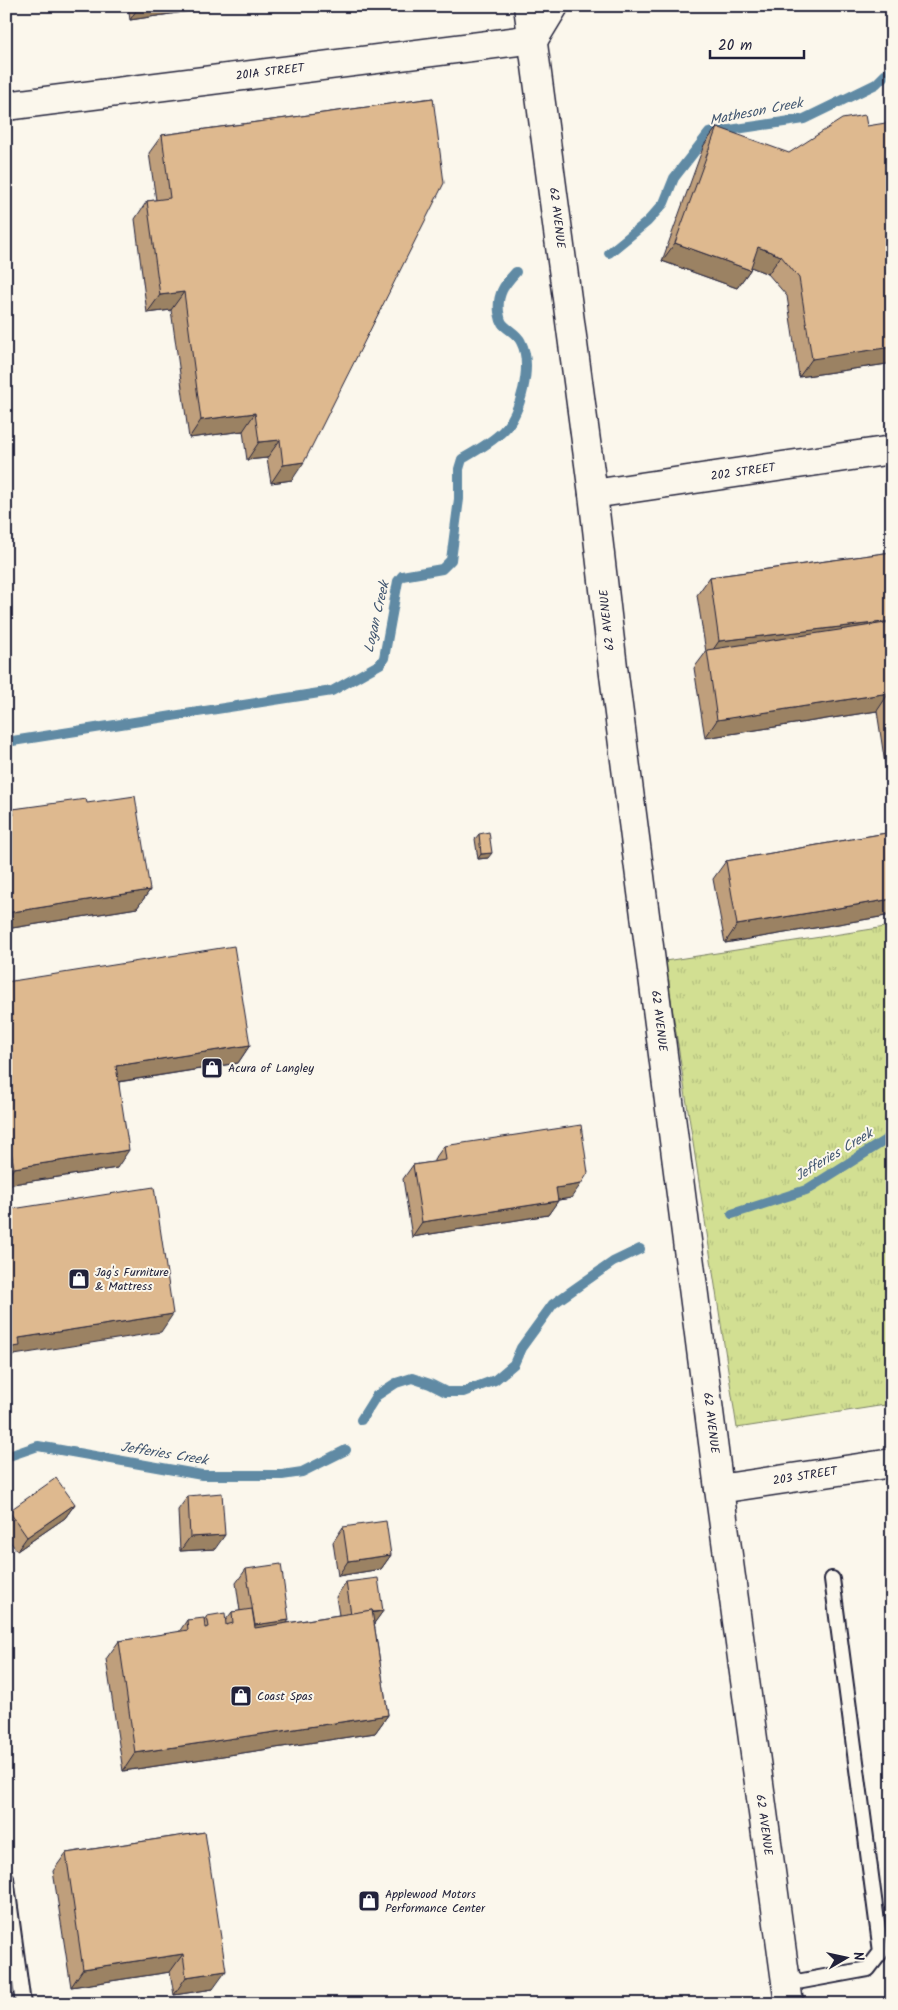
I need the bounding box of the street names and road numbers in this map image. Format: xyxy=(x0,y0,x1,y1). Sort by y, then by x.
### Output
street label: 201A STREET xyxy=(235,58,307,86)
street label: 62 AVENUE xyxy=(544,186,570,251)
street label: 202 STREET xyxy=(709,458,778,486)
street label: 62 AVENUE xyxy=(594,587,620,652)
street label: 62 AVENUE xyxy=(646,989,672,1054)
street label: 62 AVENUE xyxy=(698,1391,724,1456)
street label: 203 STREET xyxy=(771,1461,840,1490)
street label: 62 AVENUE xyxy=(750,1793,778,1858)

